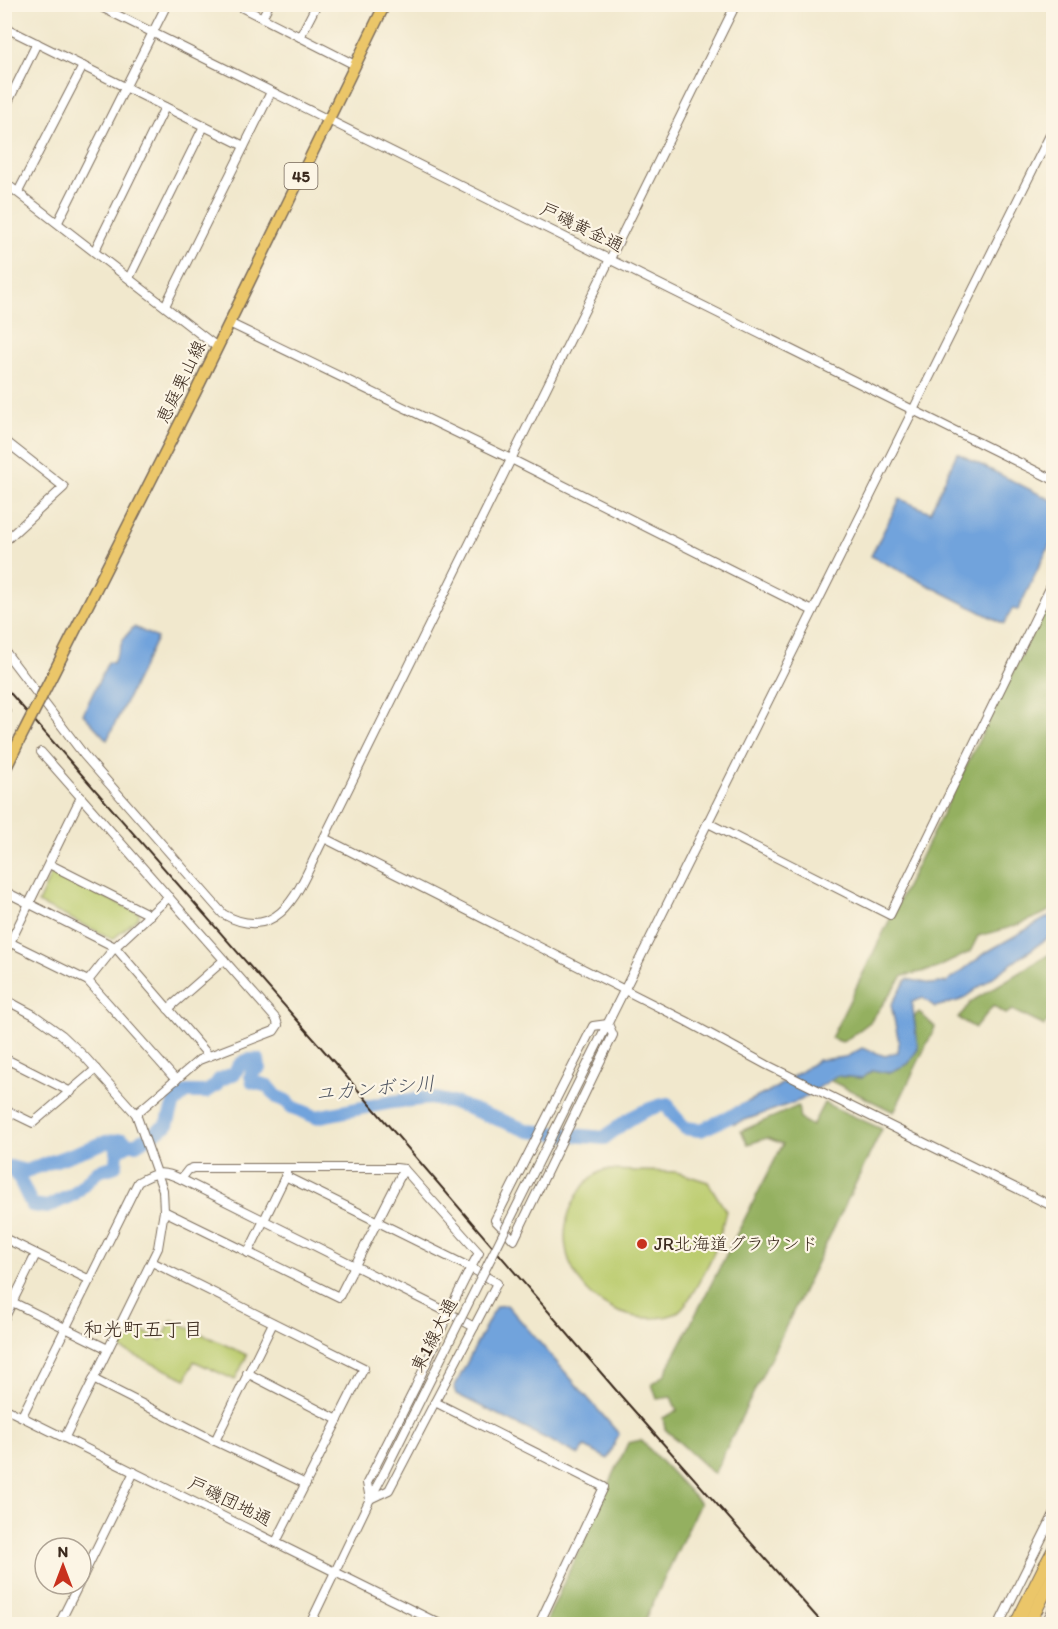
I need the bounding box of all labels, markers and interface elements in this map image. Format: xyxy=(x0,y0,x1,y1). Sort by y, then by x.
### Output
road number: 45 xyxy=(284,163,318,189)
street label: 戸磯黄金通 xyxy=(537,197,627,257)
street label: 恵庭栗山線 xyxy=(151,337,211,427)
water label: ユカンボシ川 xyxy=(314,1071,436,1105)
place label: JR北海道グラウンド xyxy=(654,1233,818,1255)
marker: JR北海道グラウンド xyxy=(635,1237,649,1251)
street label: 東1線大通 xyxy=(406,1294,462,1376)
district label: 和光町五丁目 xyxy=(83,1317,203,1341)
street label: 戸磯団地通 xyxy=(185,1471,275,1531)
north arrow xyxy=(33,1536,93,1596)
text: N xyxy=(58,1542,68,1561)

